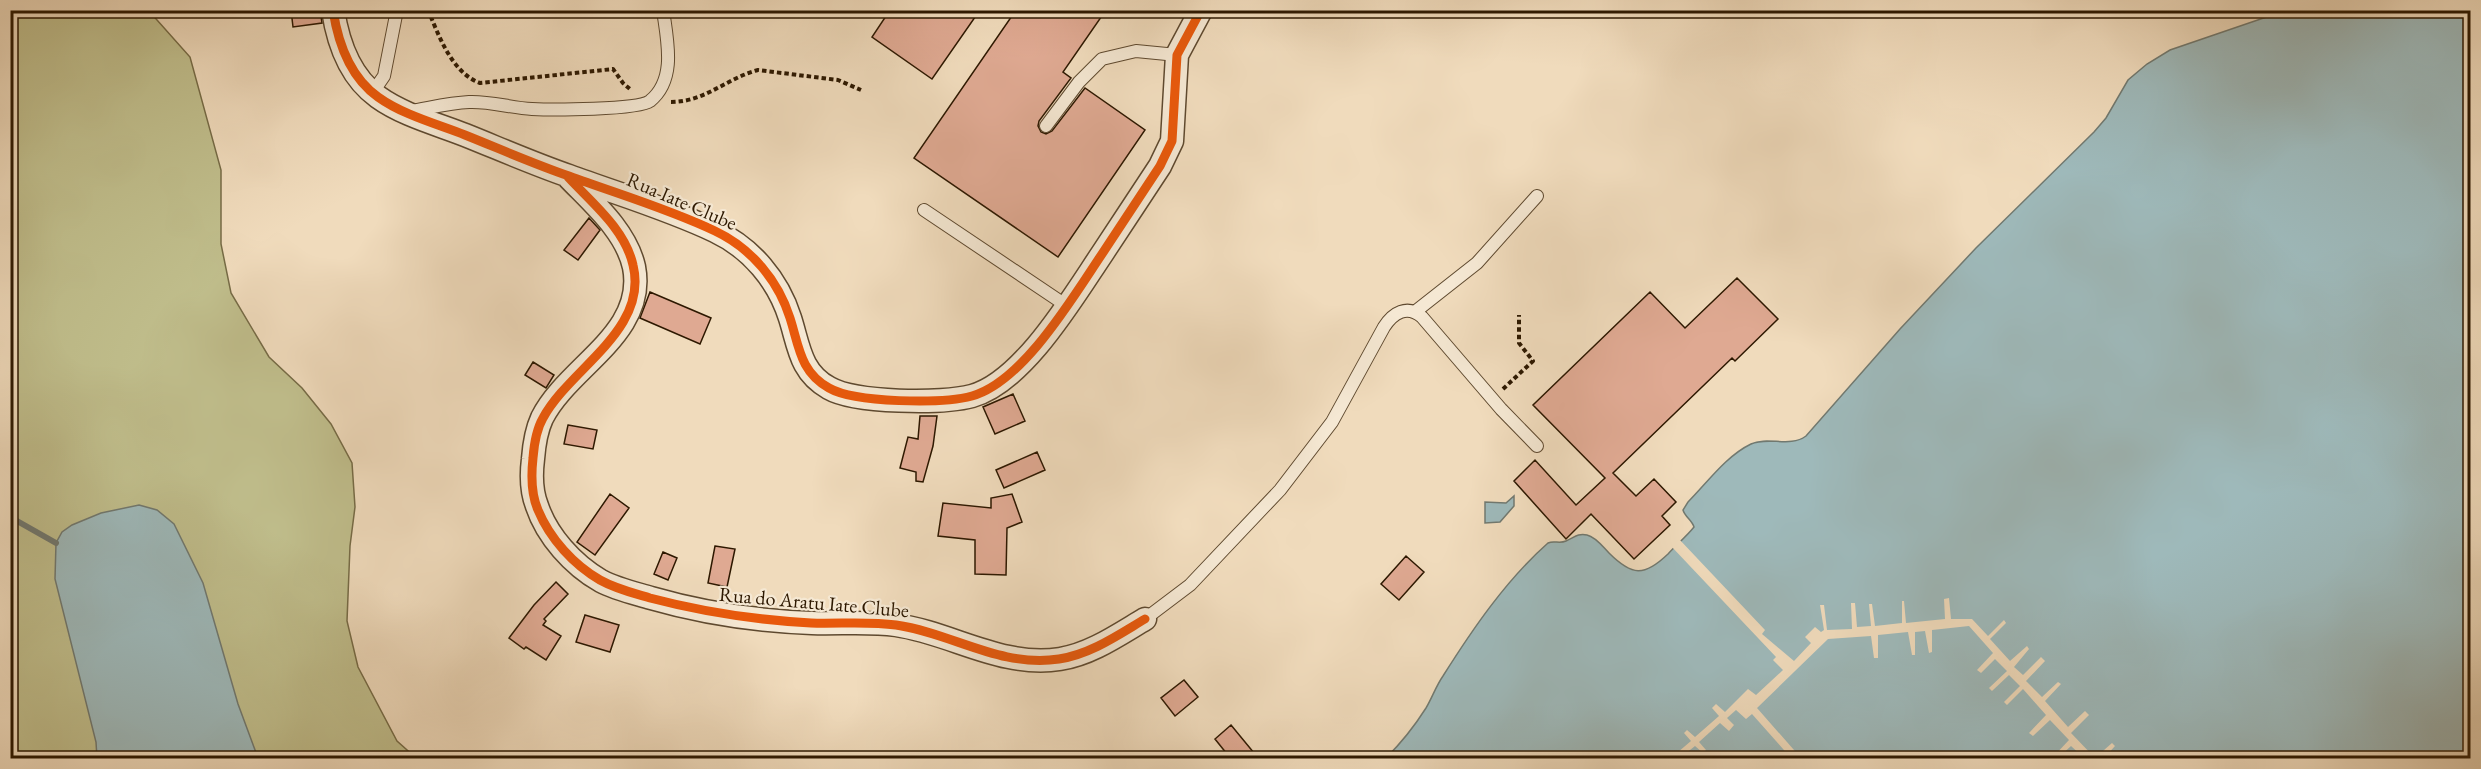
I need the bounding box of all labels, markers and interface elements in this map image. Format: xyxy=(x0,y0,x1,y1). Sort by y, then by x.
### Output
street label: Rua Iate Clube xyxy=(623,166,741,236)
street label: Rua do Aratu Iate Clube xyxy=(718,581,910,623)

